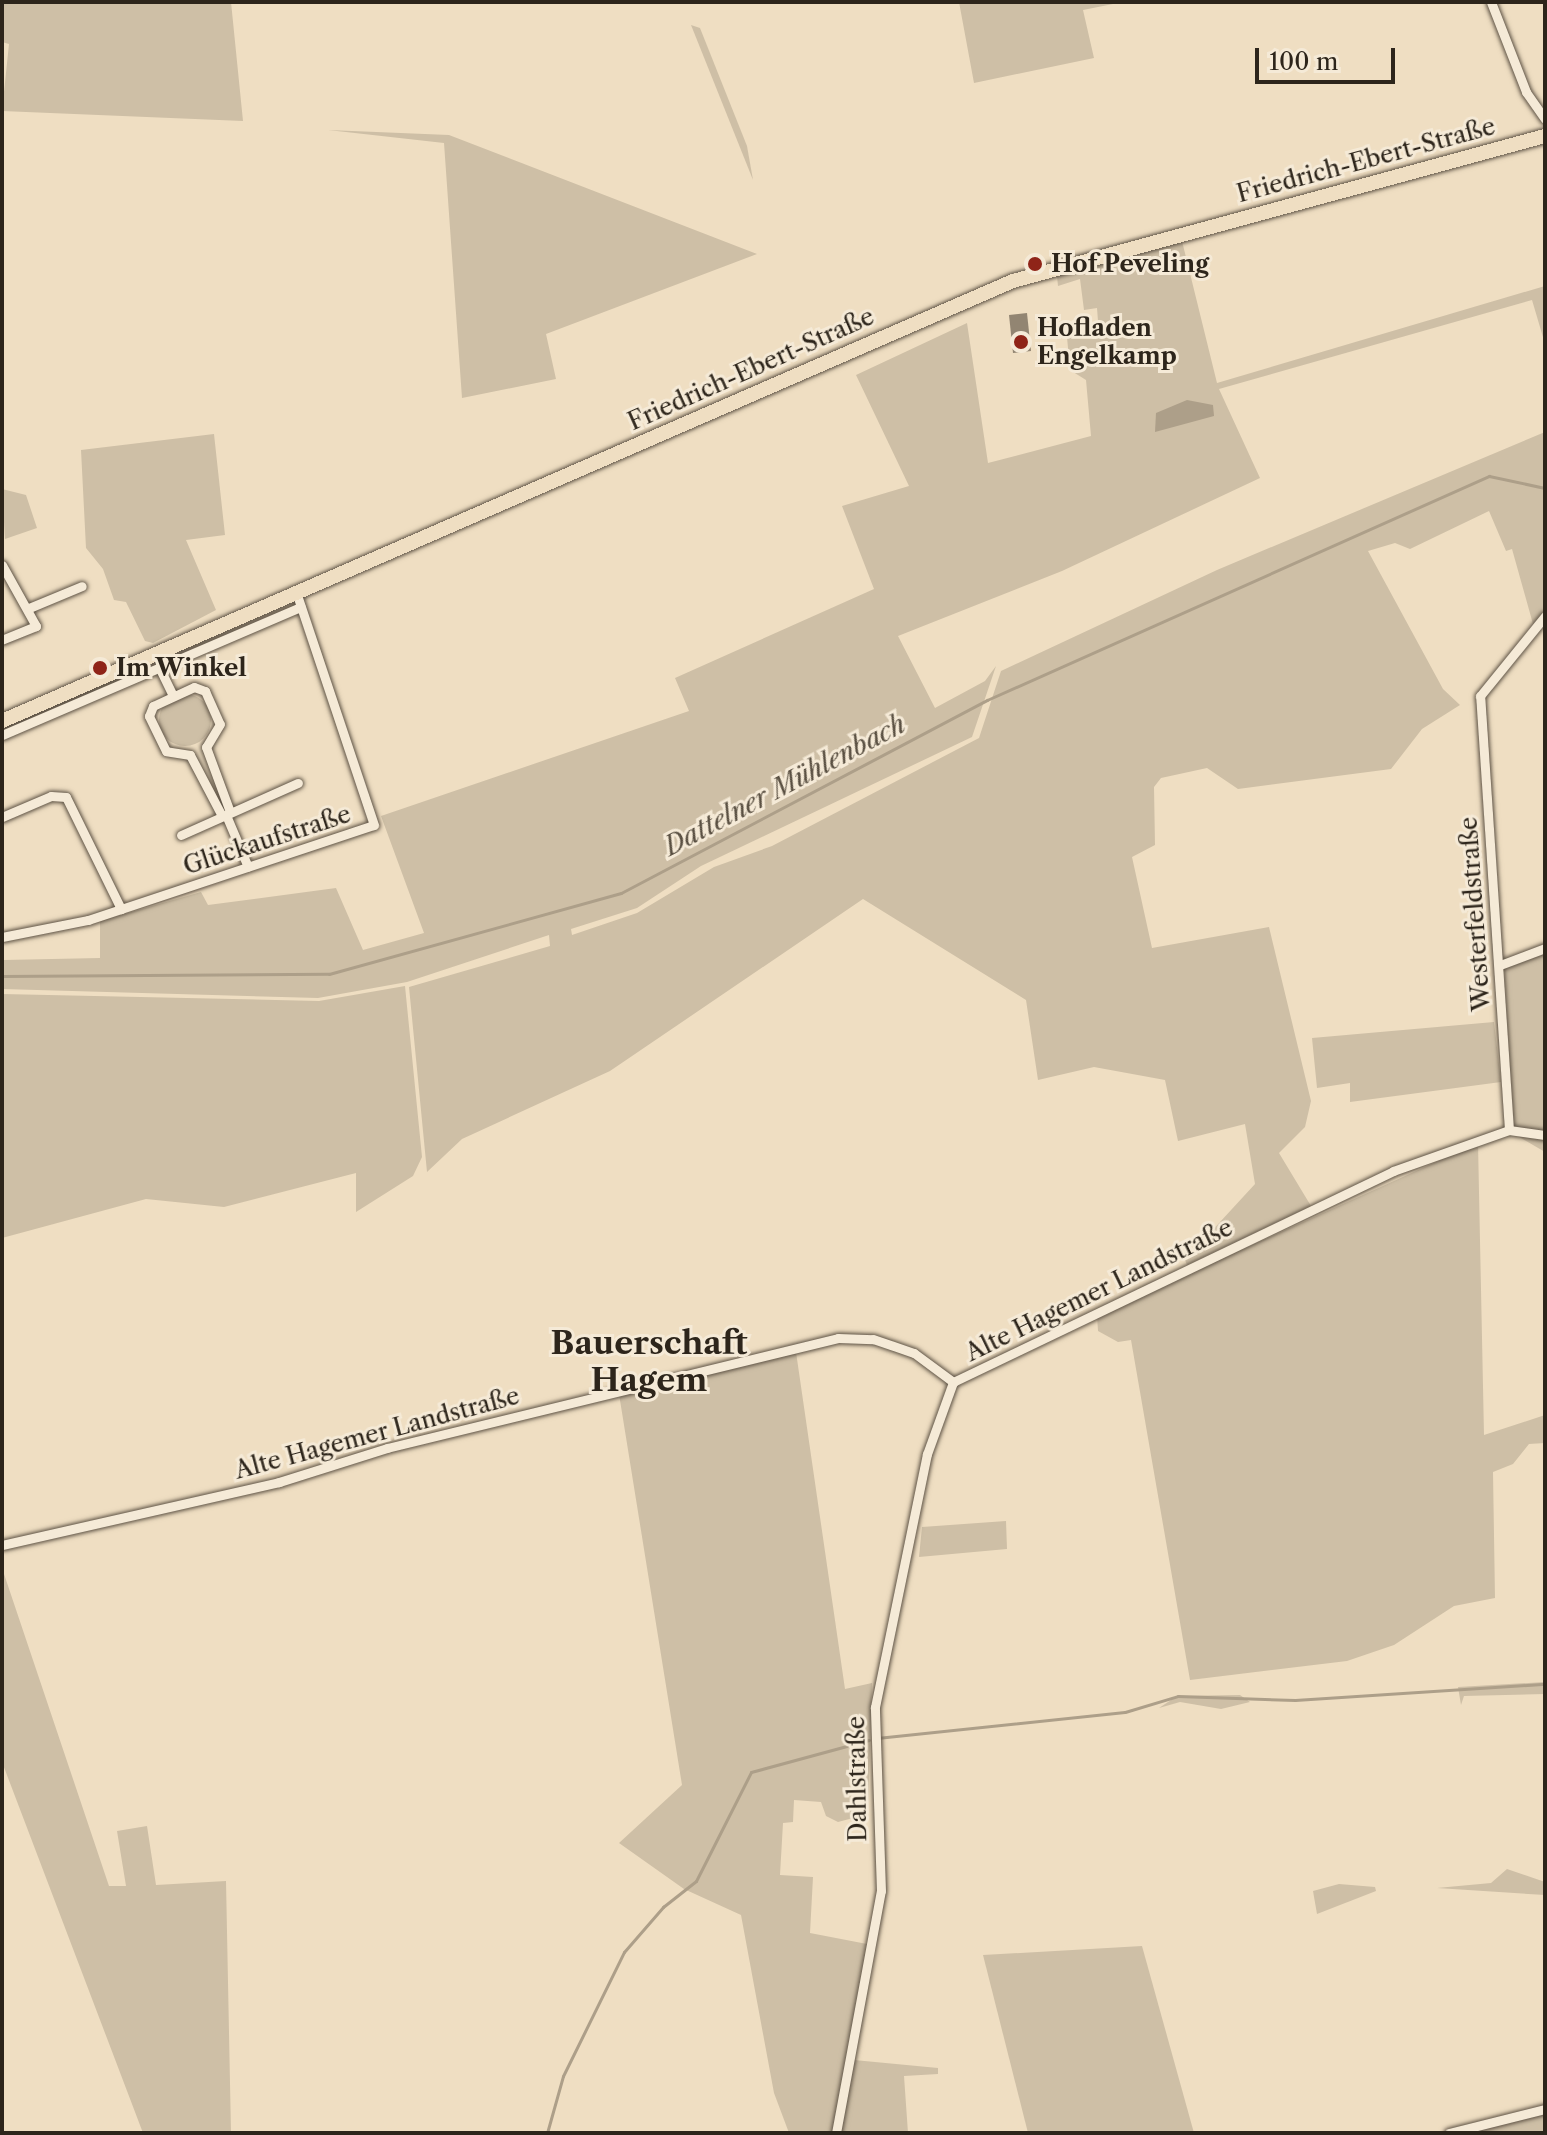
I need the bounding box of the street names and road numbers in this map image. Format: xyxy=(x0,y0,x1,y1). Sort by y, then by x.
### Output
street label: Friedrich-Ebert-Straße xyxy=(1234,112,1498,208)
street label: Friedrich-Ebert-Straße xyxy=(623,302,879,436)
street label: Glückaufstraße xyxy=(180,799,354,881)
street label: Westerfeldstraße xyxy=(1454,816,1496,1012)
street label: Alte Hagemer Landstraße xyxy=(961,1213,1237,1367)
street label: Alte Hagemer Landstraße xyxy=(231,1381,523,1485)
street label: Dahlstraße xyxy=(842,1716,872,1842)

